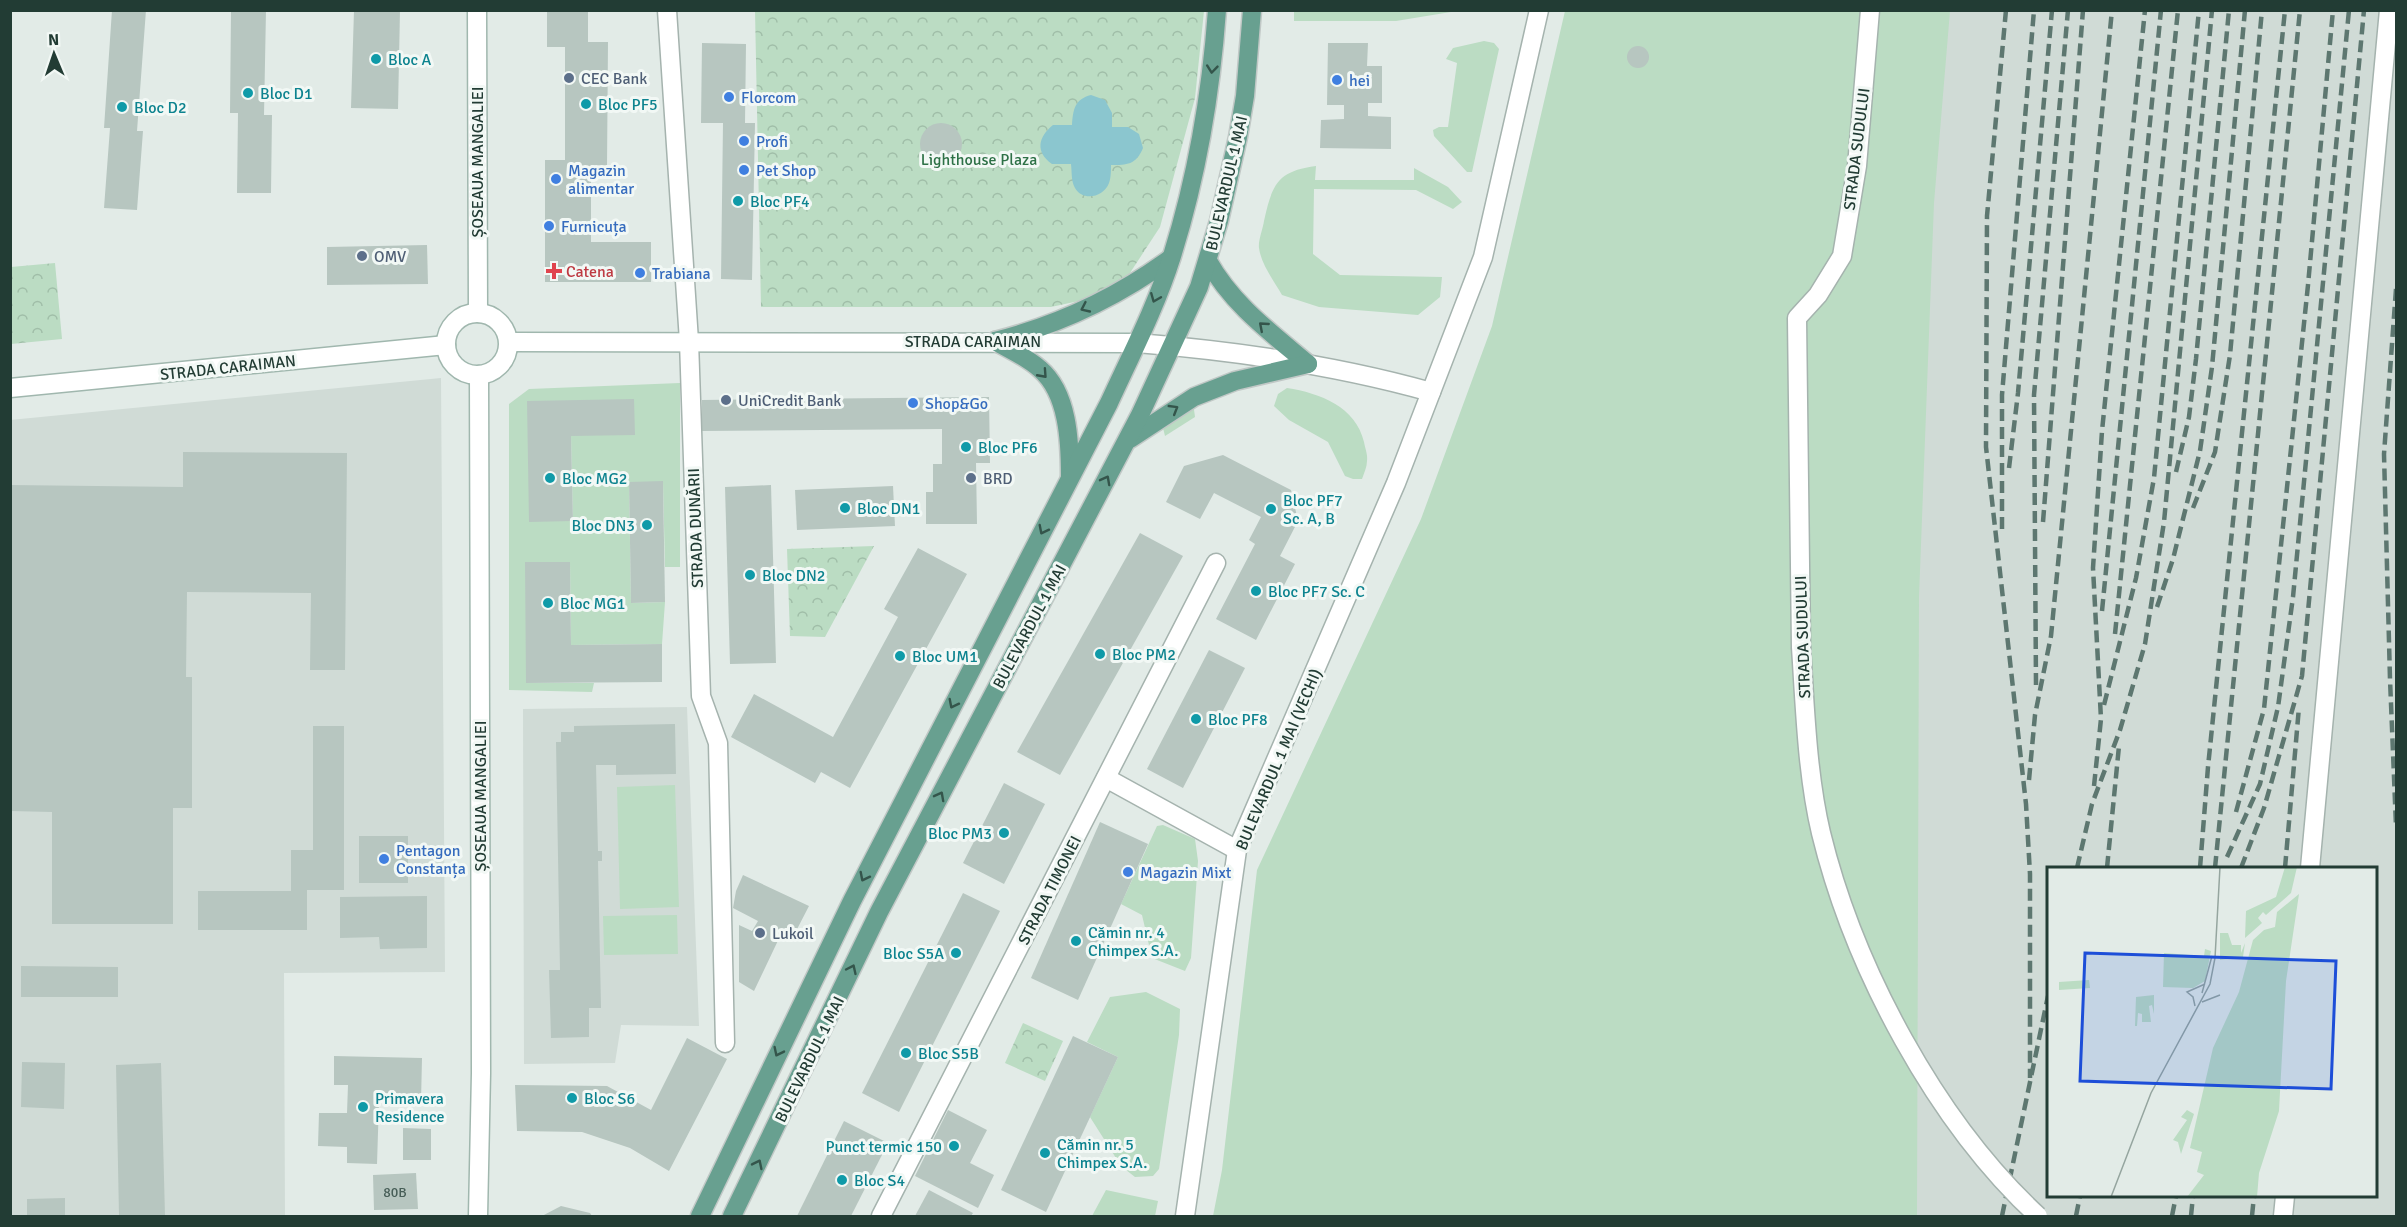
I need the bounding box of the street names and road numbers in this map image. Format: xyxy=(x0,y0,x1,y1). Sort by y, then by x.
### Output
street label: ȘOSEAUA MANGALIEI xyxy=(468,87,488,237)
street label: STRADA SUDULUI xyxy=(1840,87,1874,211)
street label: BULEVARDUL 1 MAI xyxy=(1202,114,1252,253)
street label: STRADA CARAIMAN xyxy=(905,332,1041,352)
street label: STRADA CARAIMAN xyxy=(159,351,297,385)
street label: STRADA DUNĂRII xyxy=(684,468,708,588)
street label: BULEVARDUL 1 MAI xyxy=(989,561,1071,692)
street label: STRADA SUDULUI xyxy=(1791,575,1815,699)
street label: BULEVARDUL 1 MAI (VECHI) xyxy=(1232,666,1326,853)
street label: ȘOSEAUA MANGALIEI xyxy=(471,721,491,871)
street label: STRADA TIMONEI xyxy=(1014,833,1086,948)
street label: BULEVARDUL 1 MAI xyxy=(771,993,849,1126)

